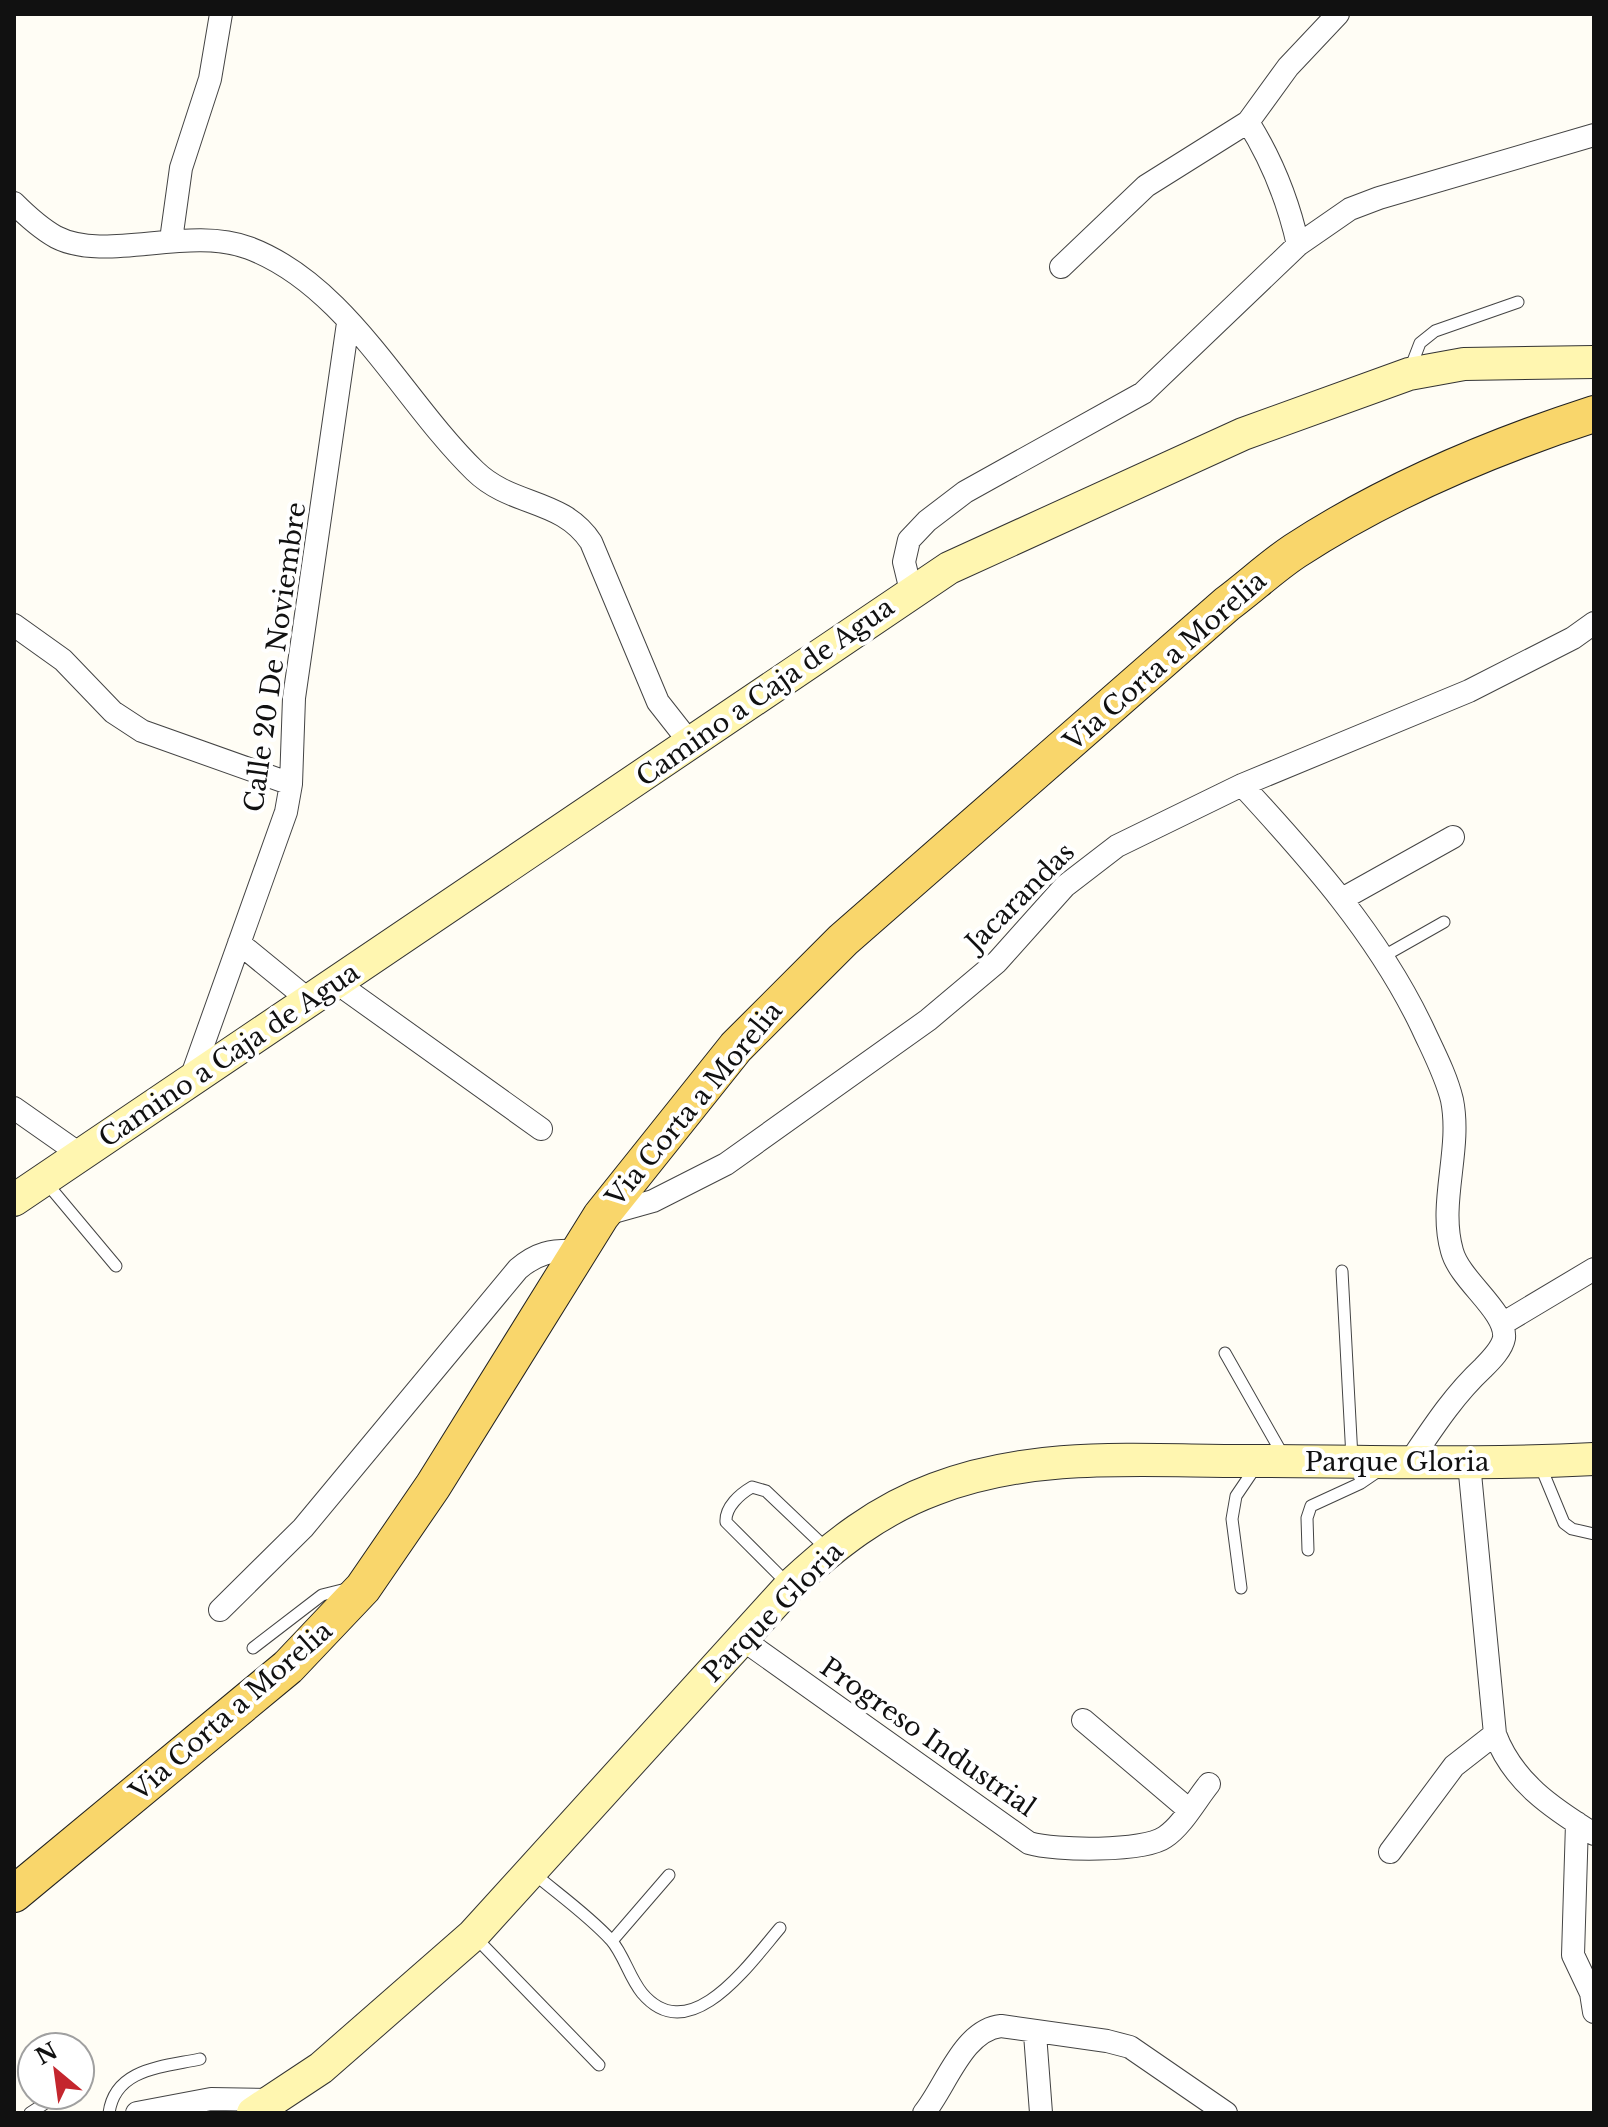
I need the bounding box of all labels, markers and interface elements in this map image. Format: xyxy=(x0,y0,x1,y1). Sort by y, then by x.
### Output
street label: Calle 20 De Noviembre xyxy=(237,500,313,814)
street label: Via Corta a Morelia xyxy=(1057,564,1273,758)
street label: Camino a Caja de Agua xyxy=(630,590,900,793)
street label: Jacarandas xyxy=(957,836,1081,960)
street label: Camino a Caja de Agua xyxy=(93,956,366,1154)
street label: Via Corta a Morelia xyxy=(598,995,789,1214)
street label: Parque Gloria xyxy=(1305,1446,1490,1478)
street label: Parque Gloria xyxy=(696,1535,850,1689)
street label: Via Corta a Morelia xyxy=(123,1614,339,1808)
street label: Progreso Industrial xyxy=(814,1651,1042,1823)
north arrow xyxy=(16,2031,96,2111)
text: N xyxy=(31,2037,62,2071)

